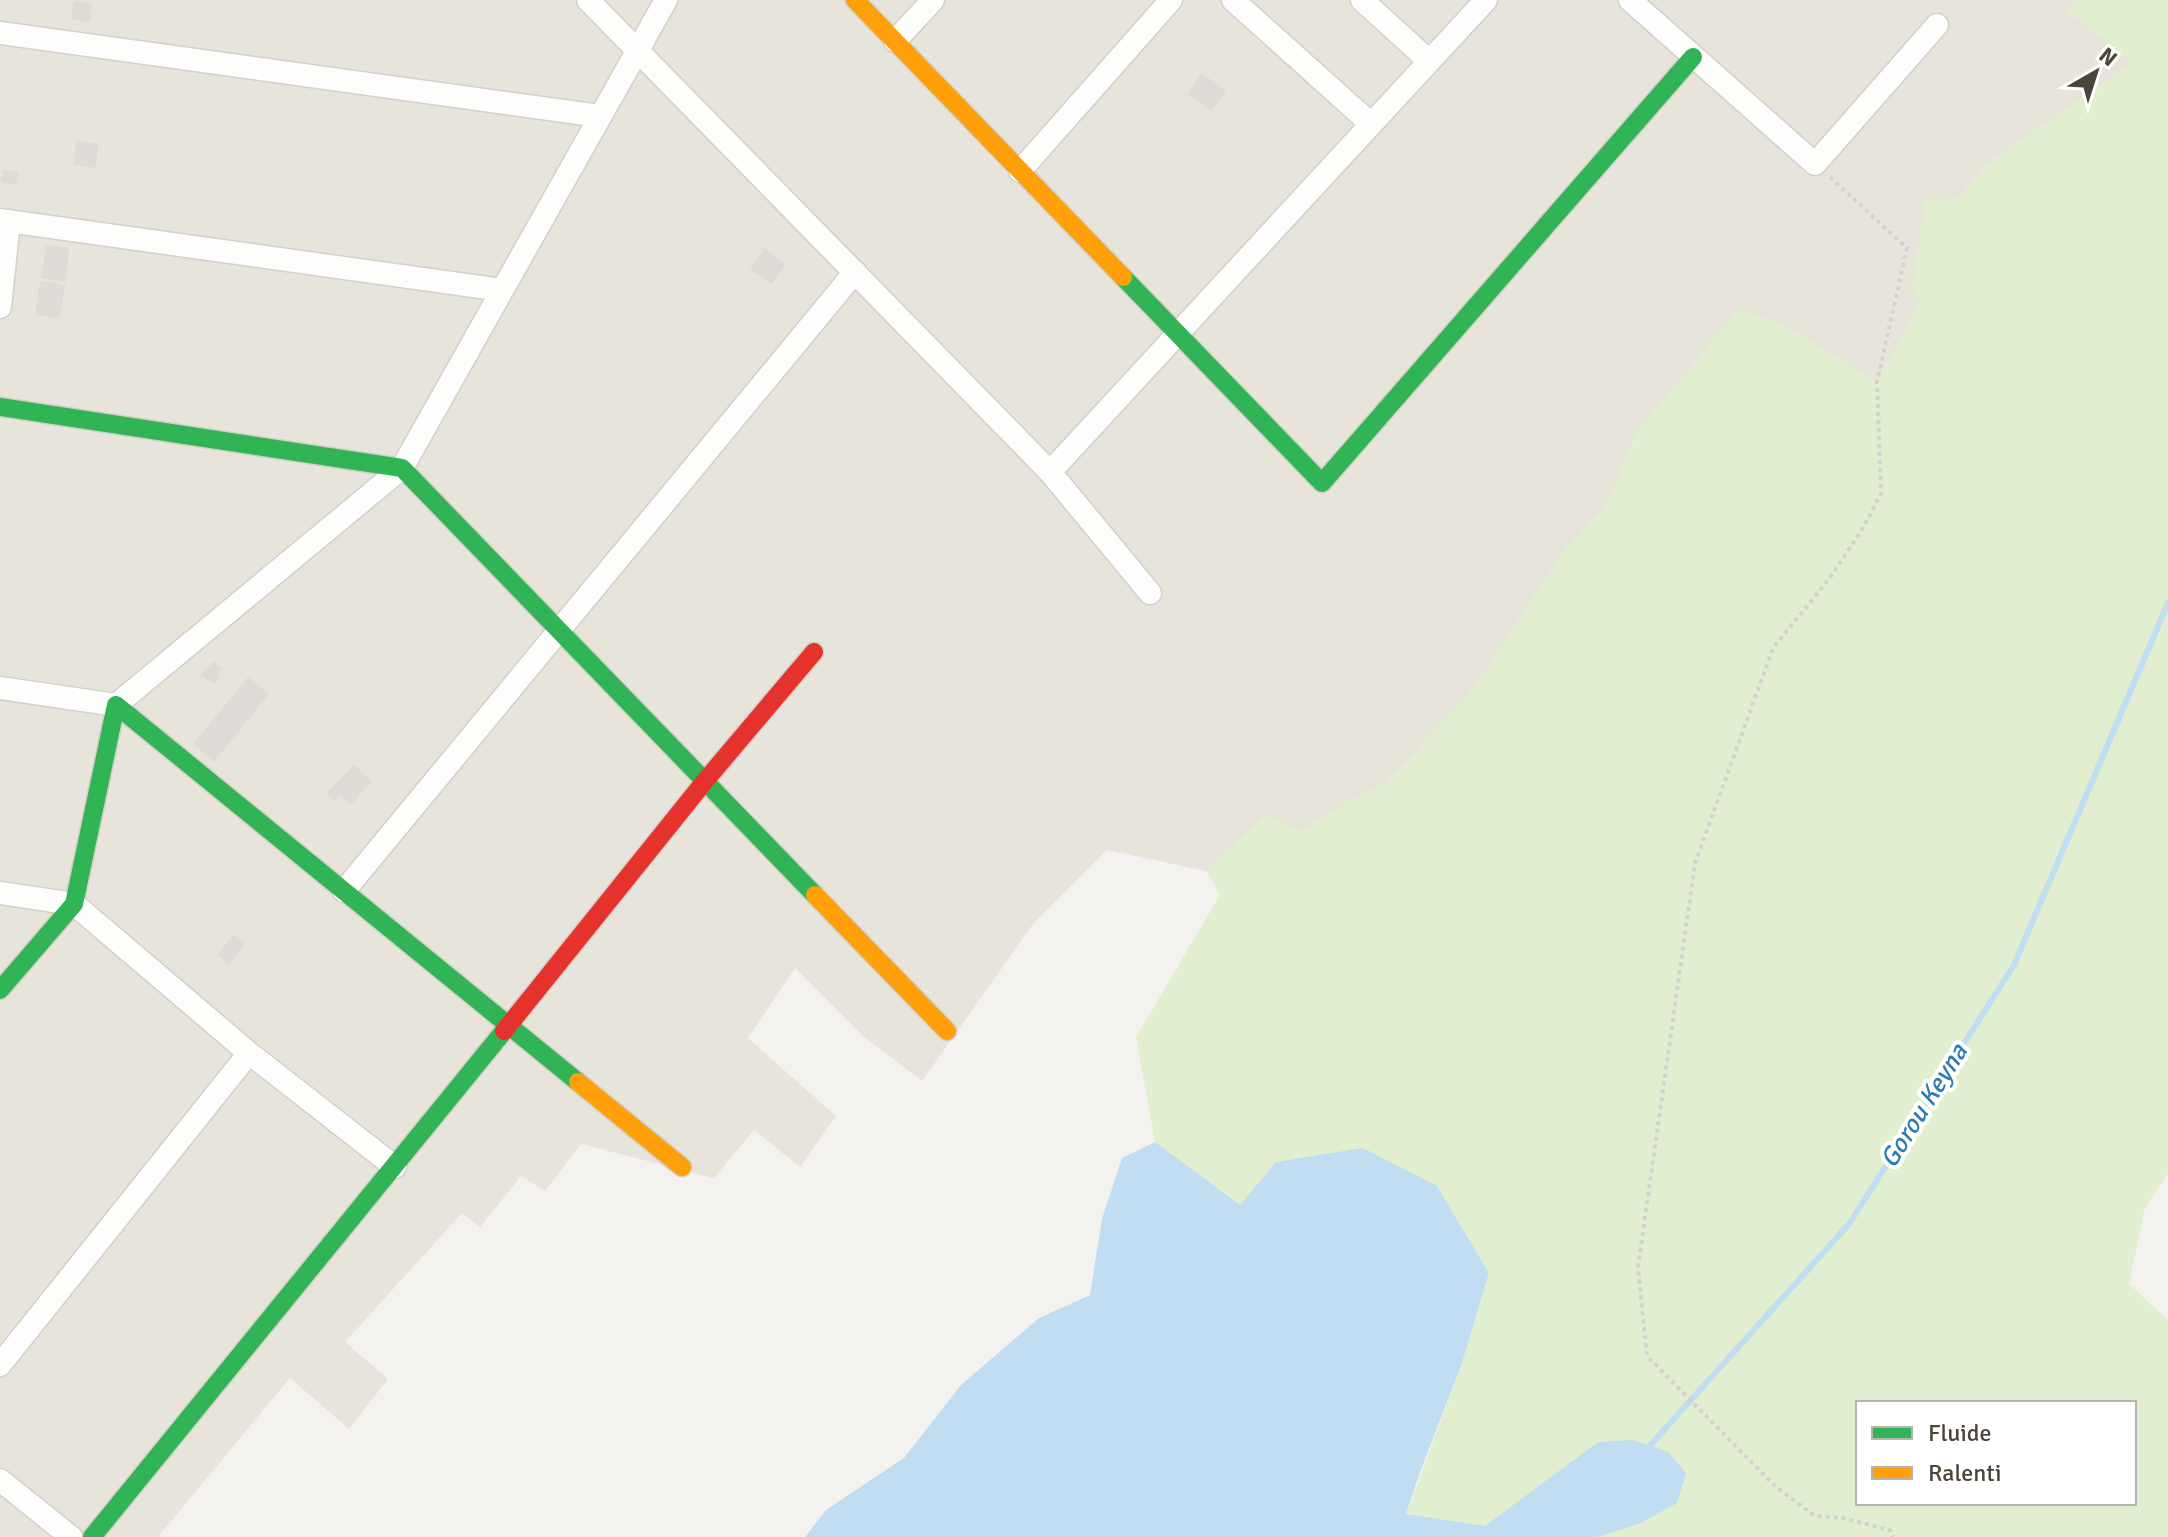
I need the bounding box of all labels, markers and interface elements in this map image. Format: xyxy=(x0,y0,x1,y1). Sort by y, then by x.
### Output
north arrow xyxy=(2056,32,2136,112)
text: N xyxy=(2094,42,2123,72)
water label: Gorou Keyna xyxy=(1873,1037,1975,1174)
legend xyxy=(1856,1401,2136,1505)
text: Fluide xyxy=(1928,1418,1992,1448)
text: Ralenti xyxy=(1928,1458,2001,1488)

